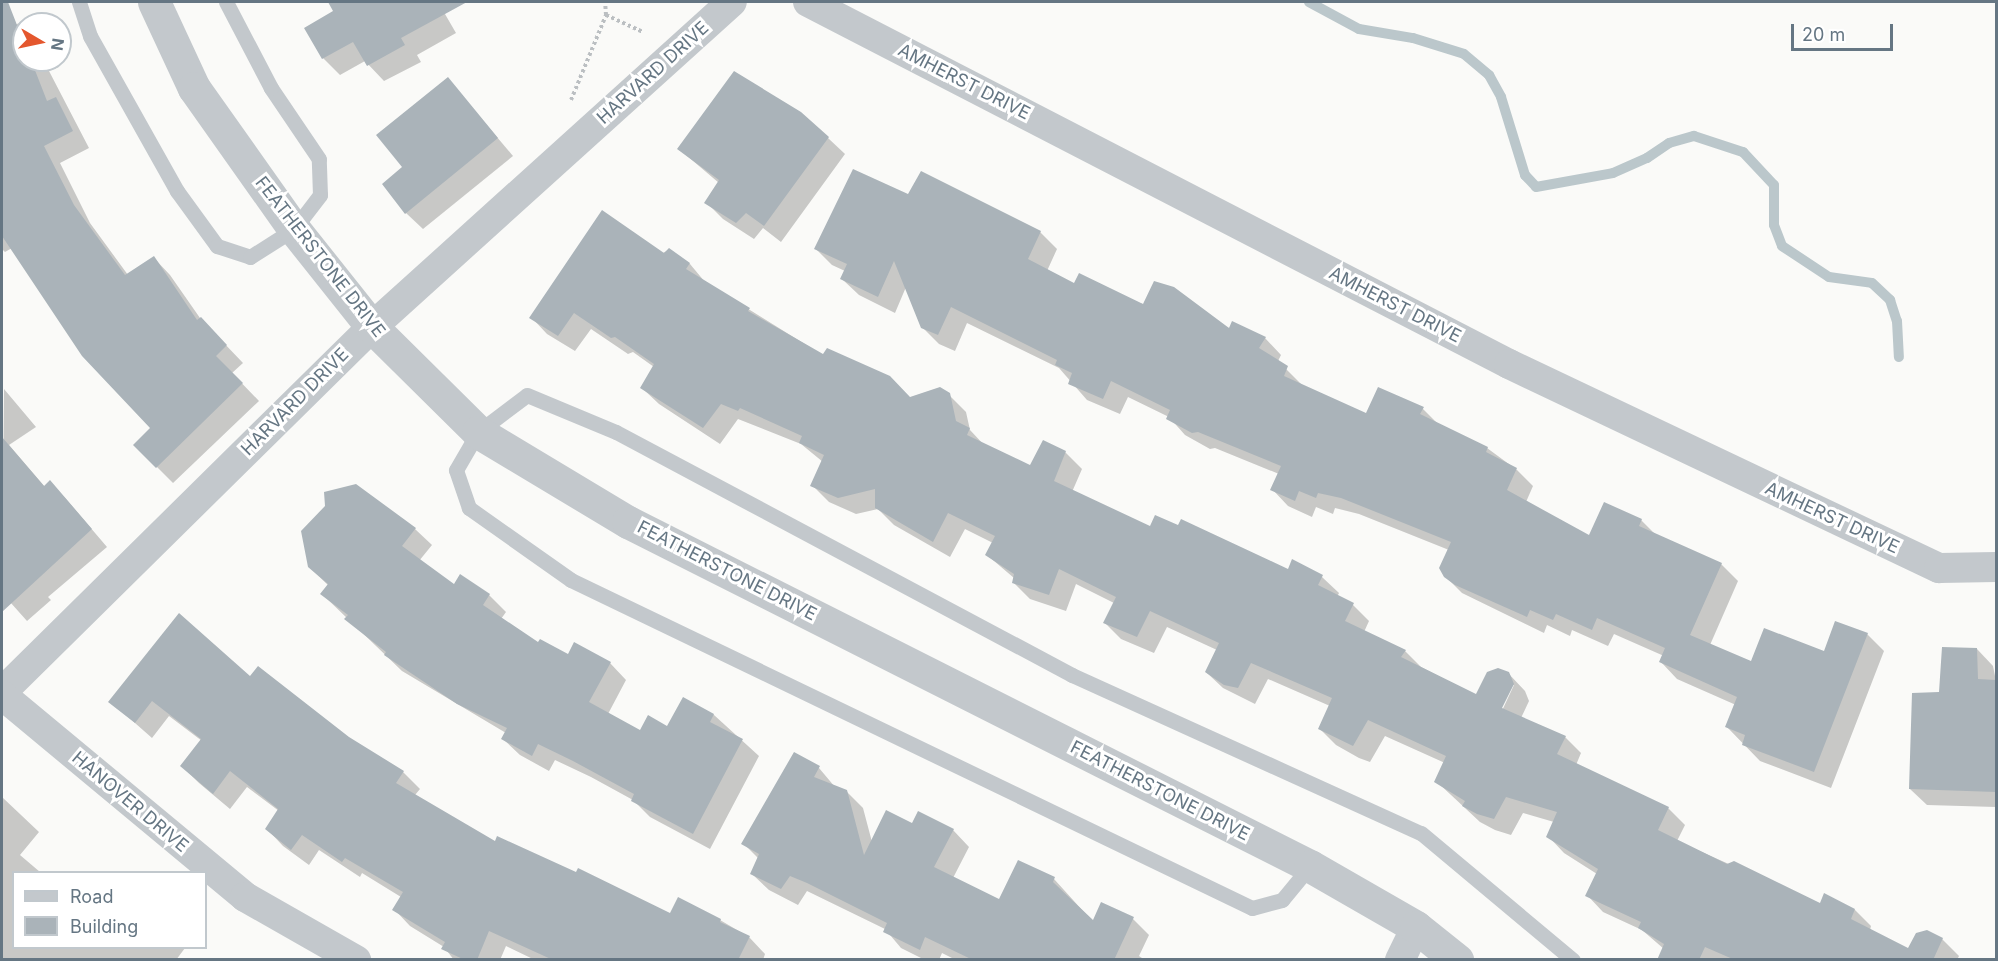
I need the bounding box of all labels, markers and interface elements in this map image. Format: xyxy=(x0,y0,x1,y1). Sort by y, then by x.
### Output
north arrow xyxy=(12,12,72,72)
scale bar xyxy=(1794,12,1896,50)
street label: HARVARD DRIVE xyxy=(593,17,713,129)
text: 20 m xyxy=(1802,24,1845,45)
text: N xyxy=(47,37,69,52)
street label: AMHERST DRIVE xyxy=(894,39,1034,125)
street label: FEATHERSTONE DRIVE xyxy=(250,172,390,342)
street label: AMHERST DRIVE xyxy=(1325,262,1465,348)
street label: HARVARD DRIVE xyxy=(237,344,353,460)
street label: AMHERST DRIVE xyxy=(1762,478,1902,558)
street label: FEATHERSTONE DRIVE xyxy=(634,516,820,626)
street label: FEATHERSTONE DRIVE xyxy=(1067,736,1253,846)
street label: HANOVER DRIVE xyxy=(68,747,192,857)
legend xyxy=(12,871,207,949)
text: Road xyxy=(70,886,113,907)
text: Building xyxy=(70,916,138,937)

